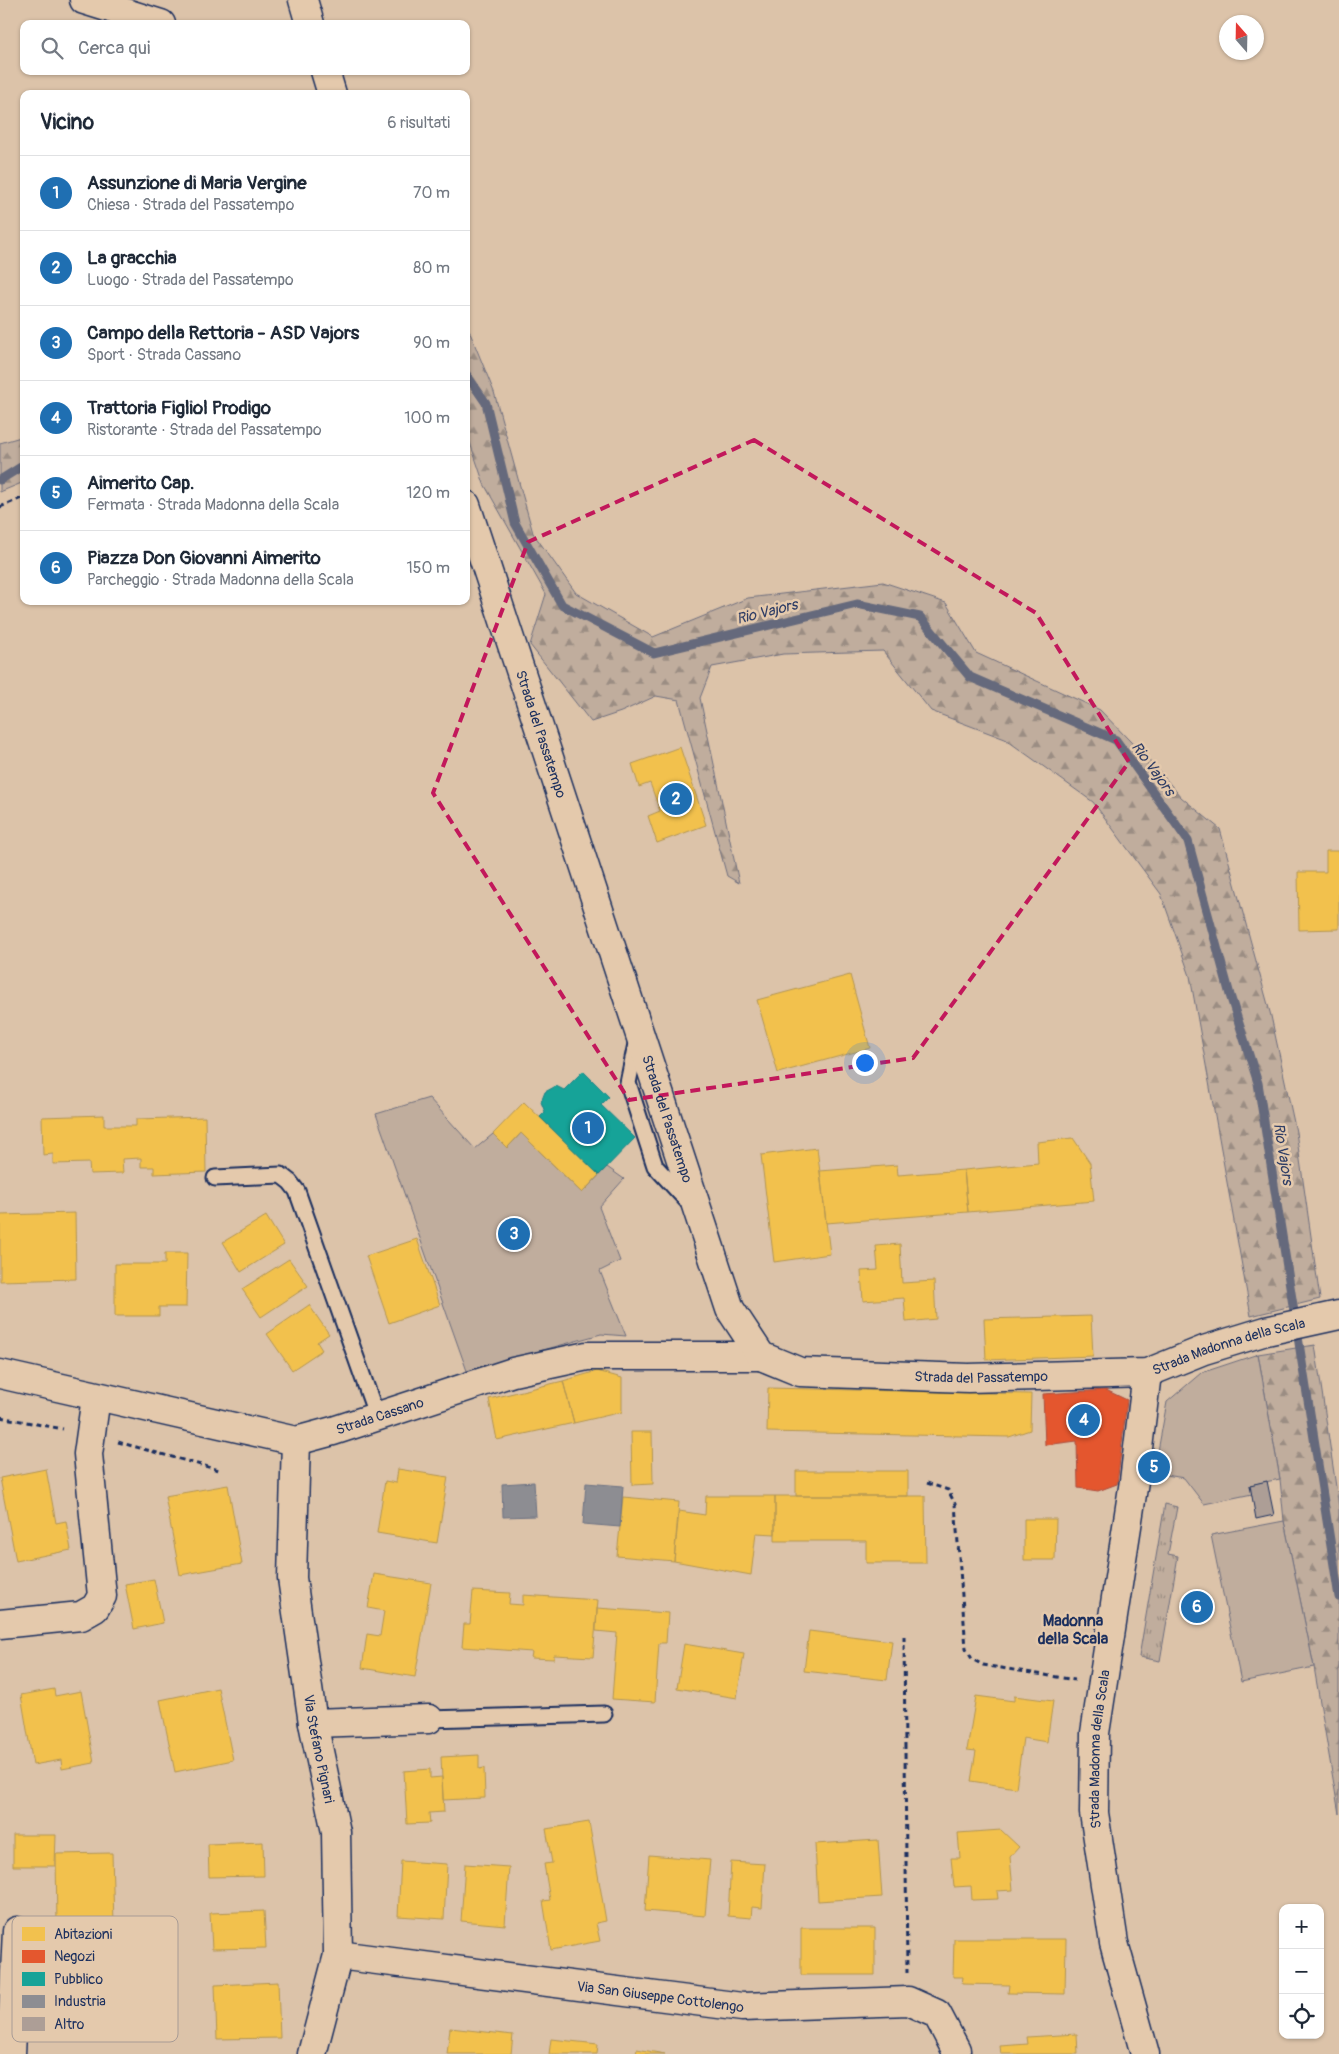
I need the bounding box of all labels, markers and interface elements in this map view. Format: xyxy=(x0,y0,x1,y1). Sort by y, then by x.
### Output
north arrow xyxy=(1219,15,1264,60)
search box xyxy=(20,20,470,75)
icon: search xyxy=(38,34,66,62)
text: Cerca qui xyxy=(78,36,150,60)
text: Vicino xyxy=(40,109,94,136)
text: 6 risultati xyxy=(387,113,450,133)
text: Assunzione di Maria Vergine xyxy=(87,171,307,195)
text: 1 xyxy=(53,183,59,203)
text: 70 m xyxy=(413,183,450,203)
text: Chiesa · Strada del Passatempo xyxy=(87,195,294,215)
text: La gracchia xyxy=(87,246,176,270)
text: 2 xyxy=(52,258,60,278)
text: 80 m xyxy=(413,258,450,278)
text: Luogo · Strada del Passatempo xyxy=(87,270,294,290)
text: Campo della Rettoria - ASD Vajors xyxy=(87,321,359,345)
text: 3 xyxy=(52,333,60,353)
text: 90 m xyxy=(413,333,450,353)
text: Sport · Strada Cassano xyxy=(87,345,241,365)
text: Trattoria Figliol Prodigo xyxy=(87,396,271,420)
text: 4 xyxy=(51,408,61,428)
text: 100 m xyxy=(404,408,450,428)
text: Ristorante · Strada del Passatempo xyxy=(87,420,322,440)
text: Aimerito Cap. xyxy=(87,471,194,495)
text: 5 xyxy=(52,483,60,503)
text: 120 m xyxy=(406,483,450,503)
text: Fermata · Strada Madonna della Scala xyxy=(87,495,339,515)
text: Piazza Don Giovanni Aimerito xyxy=(87,546,321,570)
text: 6 xyxy=(51,558,61,578)
text: 150 m xyxy=(406,558,450,578)
text: Parcheggio · Strada Madonna della Scala xyxy=(87,570,354,590)
water label: Rio Vajors xyxy=(735,595,802,629)
street label: Strada del Passatempo xyxy=(512,668,570,800)
water label: Rio Vajors xyxy=(1127,738,1180,802)
pin: 2 xyxy=(660,780,692,818)
your location xyxy=(852,1050,878,1076)
street label: Strada del Passatempo xyxy=(639,1053,697,1185)
pin: 1 xyxy=(572,1109,604,1147)
water label: Rio Vajors xyxy=(1269,1122,1298,1188)
pin: 3 xyxy=(498,1215,530,1253)
street label: Strada Madonna della Scala xyxy=(1150,1314,1307,1379)
street label: Strada del Passatempo xyxy=(914,1367,1049,1387)
street label: Strada Cassano xyxy=(334,1393,426,1438)
pin: 4 xyxy=(1068,1401,1100,1439)
pin: 5 xyxy=(1138,1448,1170,1486)
pin: 6 xyxy=(1181,1588,1213,1626)
district label: Madonna della Scala xyxy=(1038,1611,1109,1649)
street label: Strada Madonna della Scala xyxy=(1085,1668,1113,1830)
street label: Via Stefano Pignari xyxy=(300,1693,338,1805)
map controls xyxy=(1279,1904,1324,2039)
button: + xyxy=(1279,1904,1324,1949)
legend xyxy=(12,1916,178,2042)
text: Abitazioni xyxy=(54,1926,113,1943)
text: Negozi xyxy=(54,1948,95,1965)
button: − xyxy=(1279,1949,1324,1994)
text: Pubblico xyxy=(54,1971,103,1988)
street label: Via San Giuseppe Cottolengo xyxy=(576,1977,745,2016)
text: Industria xyxy=(54,1993,106,2010)
button: locate xyxy=(1279,1994,1324,2039)
text: Altro xyxy=(54,2016,85,2033)

